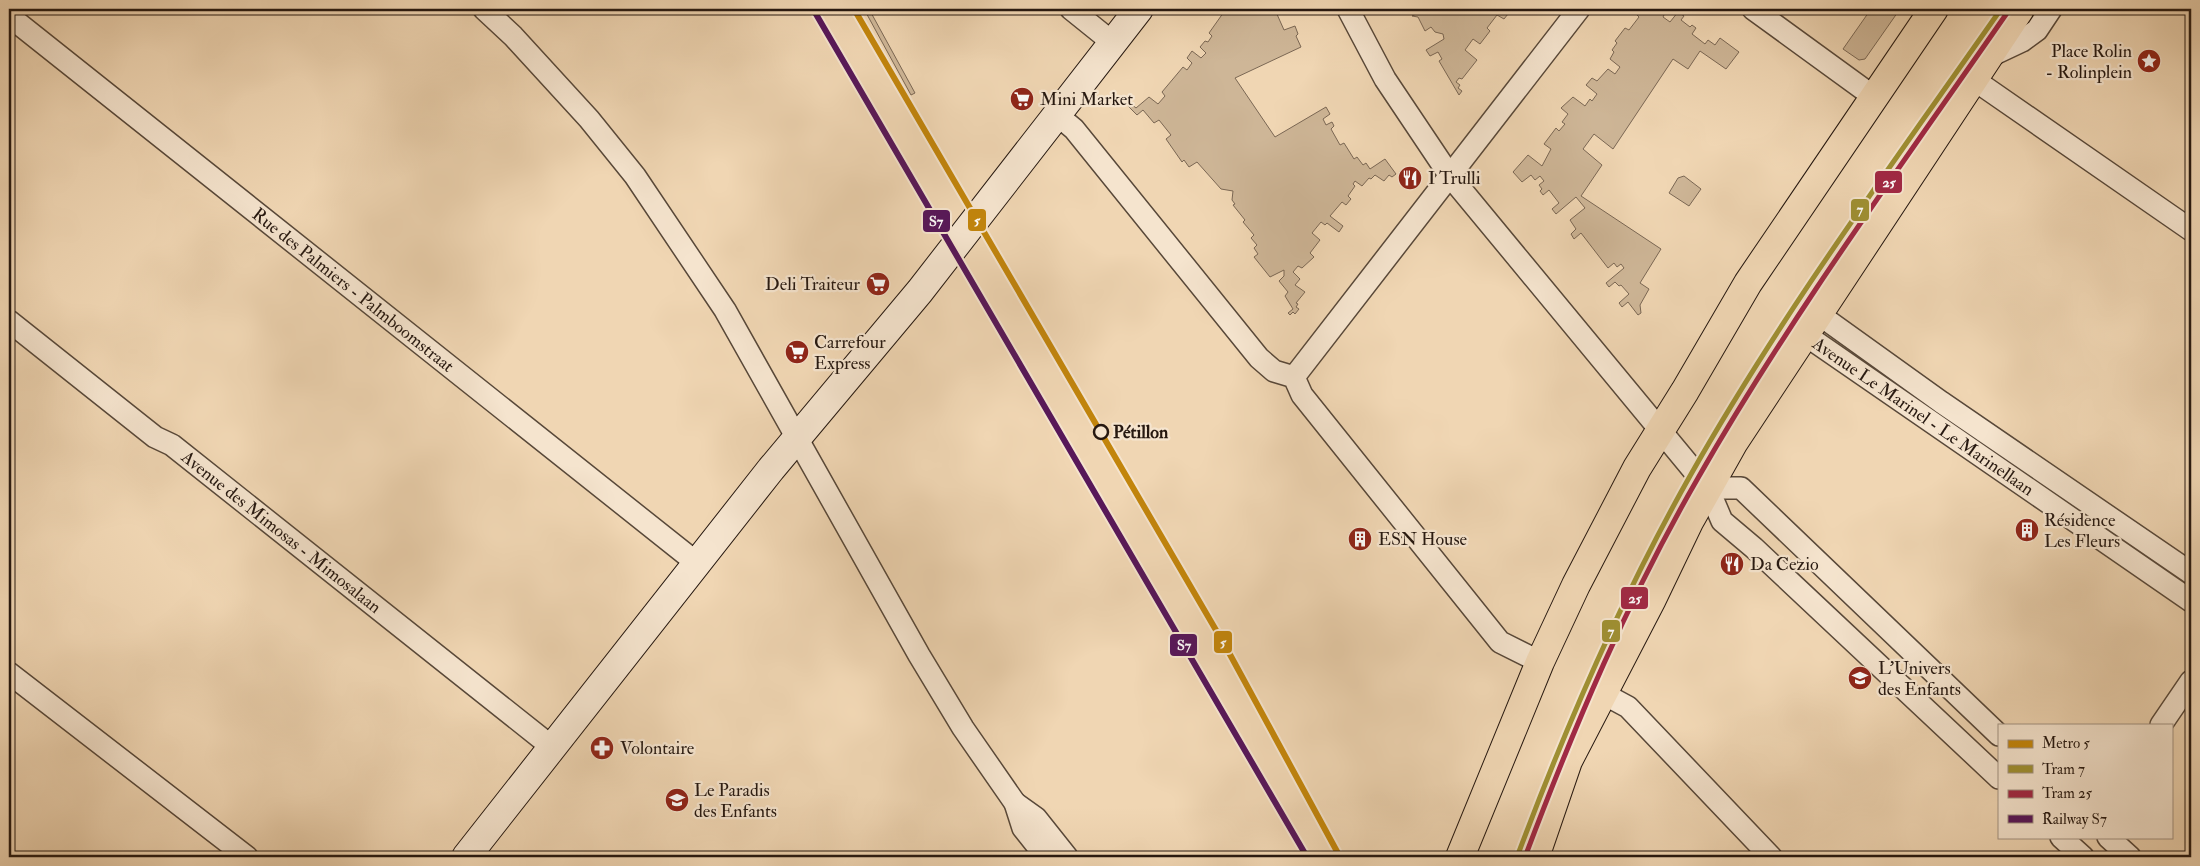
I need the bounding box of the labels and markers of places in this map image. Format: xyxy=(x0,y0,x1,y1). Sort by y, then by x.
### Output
place label: Place Rolin - Rolinplein xyxy=(2046,40,2132,84)
place icon: Place Rolin - Rolinplein xyxy=(2136,48,2162,74)
supermarket icon: Mini Market xyxy=(1009,86,1035,112)
place label: Mini Market xyxy=(1040,88,1133,111)
restaurant icon: I Trulli xyxy=(1397,165,1423,191)
place label: I Trulli xyxy=(1428,167,1481,190)
supermarket icon: Deli Traiteur xyxy=(865,271,891,297)
place label: Deli Traiteur xyxy=(765,273,860,296)
place label: Carrefour Express xyxy=(814,331,886,375)
supermarket icon: Carrefour Express xyxy=(784,339,810,365)
place label: Pétillon xyxy=(1113,421,1169,444)
marker: Pétillon xyxy=(1093,424,1109,440)
place label: Résidence Les Fleurs xyxy=(2044,509,2120,553)
building icon: Résidence Les Fleurs xyxy=(2014,517,2040,543)
building icon: ESN House xyxy=(1347,526,1373,552)
place label: ESN House xyxy=(1378,528,1468,551)
restaurant icon: Da Cezio xyxy=(1719,551,1745,577)
place label: Da Cezio xyxy=(1750,553,1819,576)
place label: L'Univers des Enfants xyxy=(1878,657,1961,701)
school or university icon: L'Univers des Enfants xyxy=(1847,665,1873,691)
pharmacy icon: Volontaire xyxy=(589,735,615,761)
place label: Volontaire xyxy=(620,737,695,760)
place label: Le Paradis des Enfants xyxy=(694,779,777,823)
school or university icon: Le Paradis des Enfants xyxy=(664,787,690,813)

